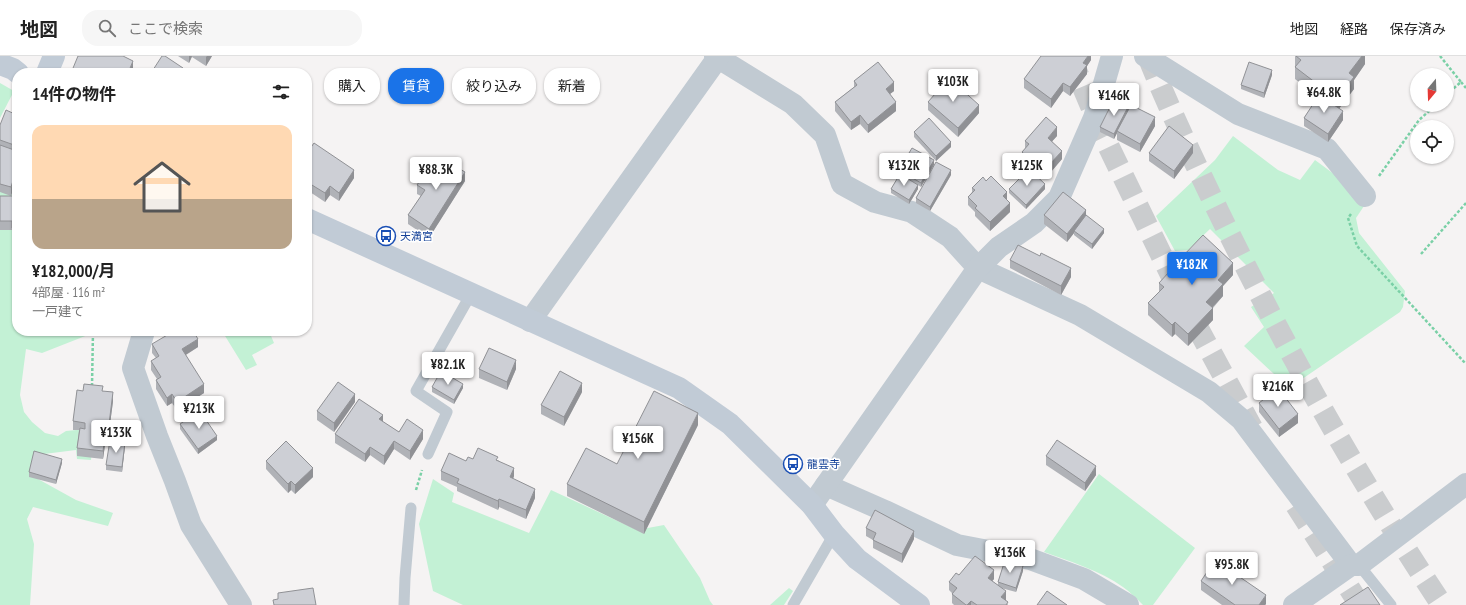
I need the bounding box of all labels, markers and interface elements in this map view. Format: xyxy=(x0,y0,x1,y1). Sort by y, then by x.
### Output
search box xyxy=(82,10,362,46)
text: 地図 xyxy=(20,17,58,41)
icon: search xyxy=(96,17,118,39)
text: ここで検索 xyxy=(128,19,203,38)
text: 地図 xyxy=(1290,20,1318,38)
text: 経路 xyxy=(1340,20,1368,38)
text: 保存済み xyxy=(1390,20,1446,38)
chip: 購入 xyxy=(324,68,380,104)
chip: 賃貸 xyxy=(388,68,444,104)
chip: 絞り込み xyxy=(452,68,536,104)
chip: 新着 xyxy=(544,68,600,104)
north arrow xyxy=(1410,68,1454,112)
map controls xyxy=(1410,68,1454,164)
pin: ¥103K xyxy=(925,69,981,103)
text: ¥103K xyxy=(937,73,969,90)
pin: ¥64.8K xyxy=(1291,80,1357,114)
icon: filters xyxy=(270,81,292,103)
text: 14件の物件 xyxy=(32,83,116,105)
pin: ¥146K xyxy=(1086,83,1142,117)
text: ¥64.8K xyxy=(1307,84,1341,101)
text: ¥146K xyxy=(1098,87,1130,104)
button: locate xyxy=(1410,120,1454,164)
icon: home xyxy=(126,151,198,223)
pin: ¥132K xyxy=(876,153,932,187)
pin: ¥125K xyxy=(999,153,1055,187)
pin: ¥88.3K xyxy=(403,157,469,191)
text: ¥132K xyxy=(888,157,920,174)
text: ¥125K xyxy=(1011,157,1043,174)
text: ¥88.3K xyxy=(419,161,453,178)
bus stop icon: 天満宮 xyxy=(375,225,397,247)
place label: 天満宮 xyxy=(400,229,433,243)
pin: ¥182K xyxy=(1164,252,1220,286)
text: ¥182K xyxy=(1176,256,1208,273)
text: ¥182,000/月 xyxy=(32,260,116,282)
text: 4部屋 · 116 m² xyxy=(32,284,105,301)
text: 一戸建て xyxy=(32,303,84,320)
pin: ¥82.1K xyxy=(415,352,481,386)
text: ¥82.1K xyxy=(431,356,465,373)
pin: ¥216K xyxy=(1250,374,1306,408)
text: ¥216K xyxy=(1262,378,1294,395)
pin: ¥213K xyxy=(171,396,227,430)
text: ¥213K xyxy=(183,400,215,417)
pin: ¥133K xyxy=(88,420,144,454)
text: ¥133K xyxy=(100,424,132,441)
pin: ¥156K xyxy=(610,426,666,460)
text: ¥156K xyxy=(622,430,654,447)
bus stop icon: 龍雲寺 xyxy=(782,453,804,475)
place label: 龍雲寺 xyxy=(807,457,840,471)
pin: ¥136K xyxy=(982,540,1038,574)
text: ¥136K xyxy=(994,544,1026,561)
pin: ¥95.8K xyxy=(1199,552,1265,586)
text: ¥95.8K xyxy=(1215,556,1249,573)

